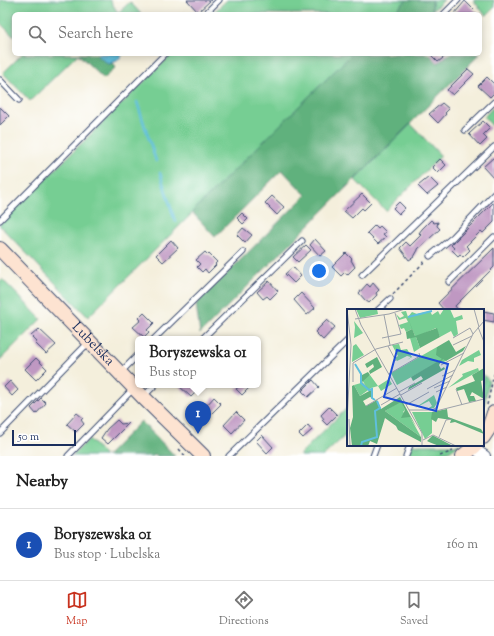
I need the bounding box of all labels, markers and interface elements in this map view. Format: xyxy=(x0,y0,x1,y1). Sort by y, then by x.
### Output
search box xyxy=(12,12,482,56)
icon: search xyxy=(26,23,48,45)
text: Search here xyxy=(58,24,133,45)
your location xyxy=(309,261,329,281)
inset map xyxy=(347,309,484,446)
street label: Lubelska xyxy=(66,318,119,371)
popup xyxy=(135,336,261,388)
text: Boryszewska 01 xyxy=(149,343,247,364)
text: Bus stop xyxy=(149,364,197,382)
pin: 1 xyxy=(185,401,211,434)
scale bar xyxy=(12,428,76,447)
text: 50 m xyxy=(18,429,39,445)
text: Nearby xyxy=(16,470,68,494)
text: Boryszewska 01 xyxy=(54,525,151,546)
text: 1 xyxy=(27,536,31,554)
text: 160 m xyxy=(447,536,478,554)
text: Bus stop · Lubelska xyxy=(54,546,160,564)
tab: Map xyxy=(66,589,88,629)
tab: Directions xyxy=(219,589,269,629)
tab: Saved xyxy=(400,589,428,629)

